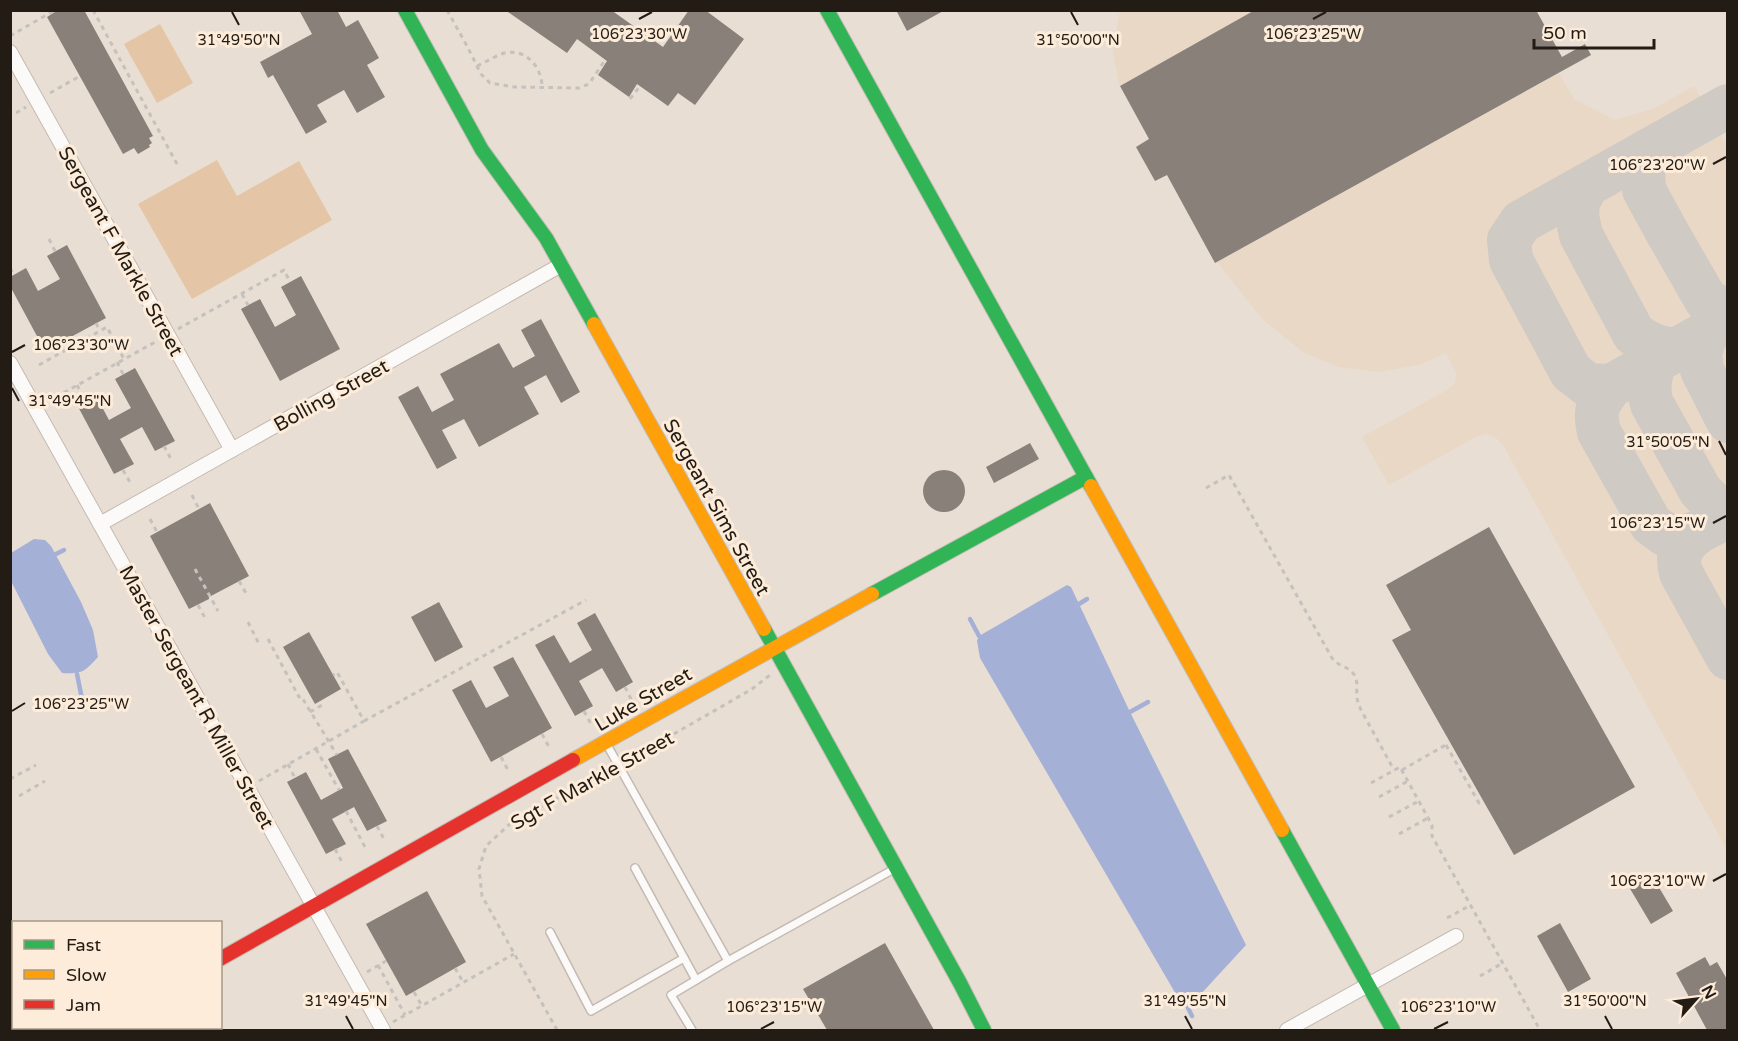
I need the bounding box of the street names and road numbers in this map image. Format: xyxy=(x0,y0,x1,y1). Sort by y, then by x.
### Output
street label: Sergeant F Markle Street xyxy=(52,142,188,361)
street label: Bolling Street xyxy=(270,354,394,437)
street label: Sergeant Sims Street xyxy=(658,415,775,600)
street label: Master Sergeant R Miller Street xyxy=(113,562,279,834)
street label: Luke Street xyxy=(591,662,697,737)
street label: Sgt F Markle Street xyxy=(507,726,679,836)

